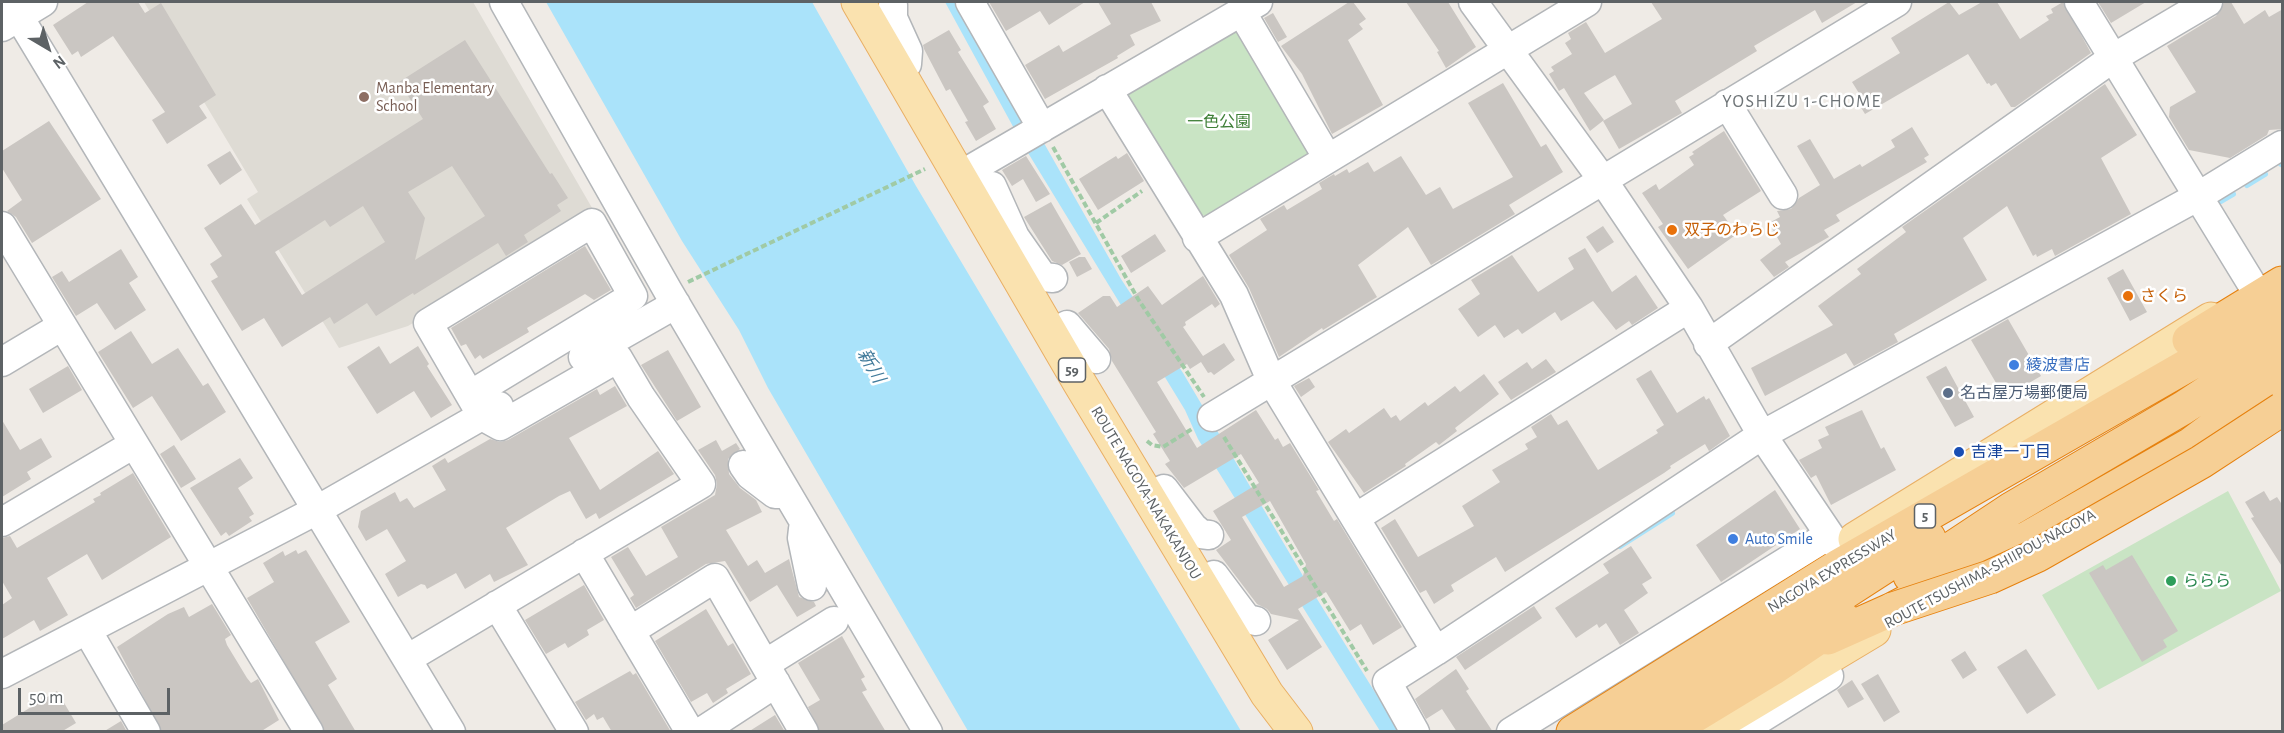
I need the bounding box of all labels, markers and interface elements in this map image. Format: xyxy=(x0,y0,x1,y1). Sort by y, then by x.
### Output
north arrow xyxy=(18,18,78,78)
text: N xyxy=(50,52,68,72)
place label: Manba Elementary School xyxy=(376,78,494,116)
marker: Manba Elementary School xyxy=(357,90,371,104)
district label: YOSHIZU 1-CHOME xyxy=(1722,91,1882,113)
park label: 一色公園 xyxy=(1187,112,1251,132)
place label: 双子のわらじ xyxy=(1684,220,1780,240)
marker: 双子のわらじ xyxy=(1665,223,1679,237)
place label: さくら xyxy=(2140,286,2188,306)
marker: さくら xyxy=(2121,289,2135,303)
water label: 新川 xyxy=(853,345,889,387)
place label: 綾波書店 xyxy=(2026,355,2090,375)
road number: 59 xyxy=(1058,358,1086,382)
marker: 綾波書店 xyxy=(2007,358,2021,372)
place label: 名古屋万場郵便局 xyxy=(1960,383,2088,403)
marker: 名古屋万場郵便局 xyxy=(1941,386,1955,400)
street label: ROUTE NAGOYA-NAKAKANJOU xyxy=(1087,403,1205,583)
place label: 吉津一丁目 xyxy=(1971,442,2051,462)
marker: 吉津一丁目 xyxy=(1952,445,1966,459)
road number: 5 xyxy=(1914,504,1936,528)
street label: ROUTE TSUSHIMA-SHIIPOU-NAGOYA xyxy=(1881,505,2099,633)
street label: NAGOYA EXPRESSWAY xyxy=(1764,525,1900,617)
place label: Auto Smile xyxy=(1745,529,1813,549)
marker: Auto Smile xyxy=(1726,532,1740,546)
place label: ららら xyxy=(2183,571,2231,591)
marker: ららら xyxy=(2164,574,2178,588)
scale bar xyxy=(21,676,172,714)
text: 50 m xyxy=(29,689,63,707)

